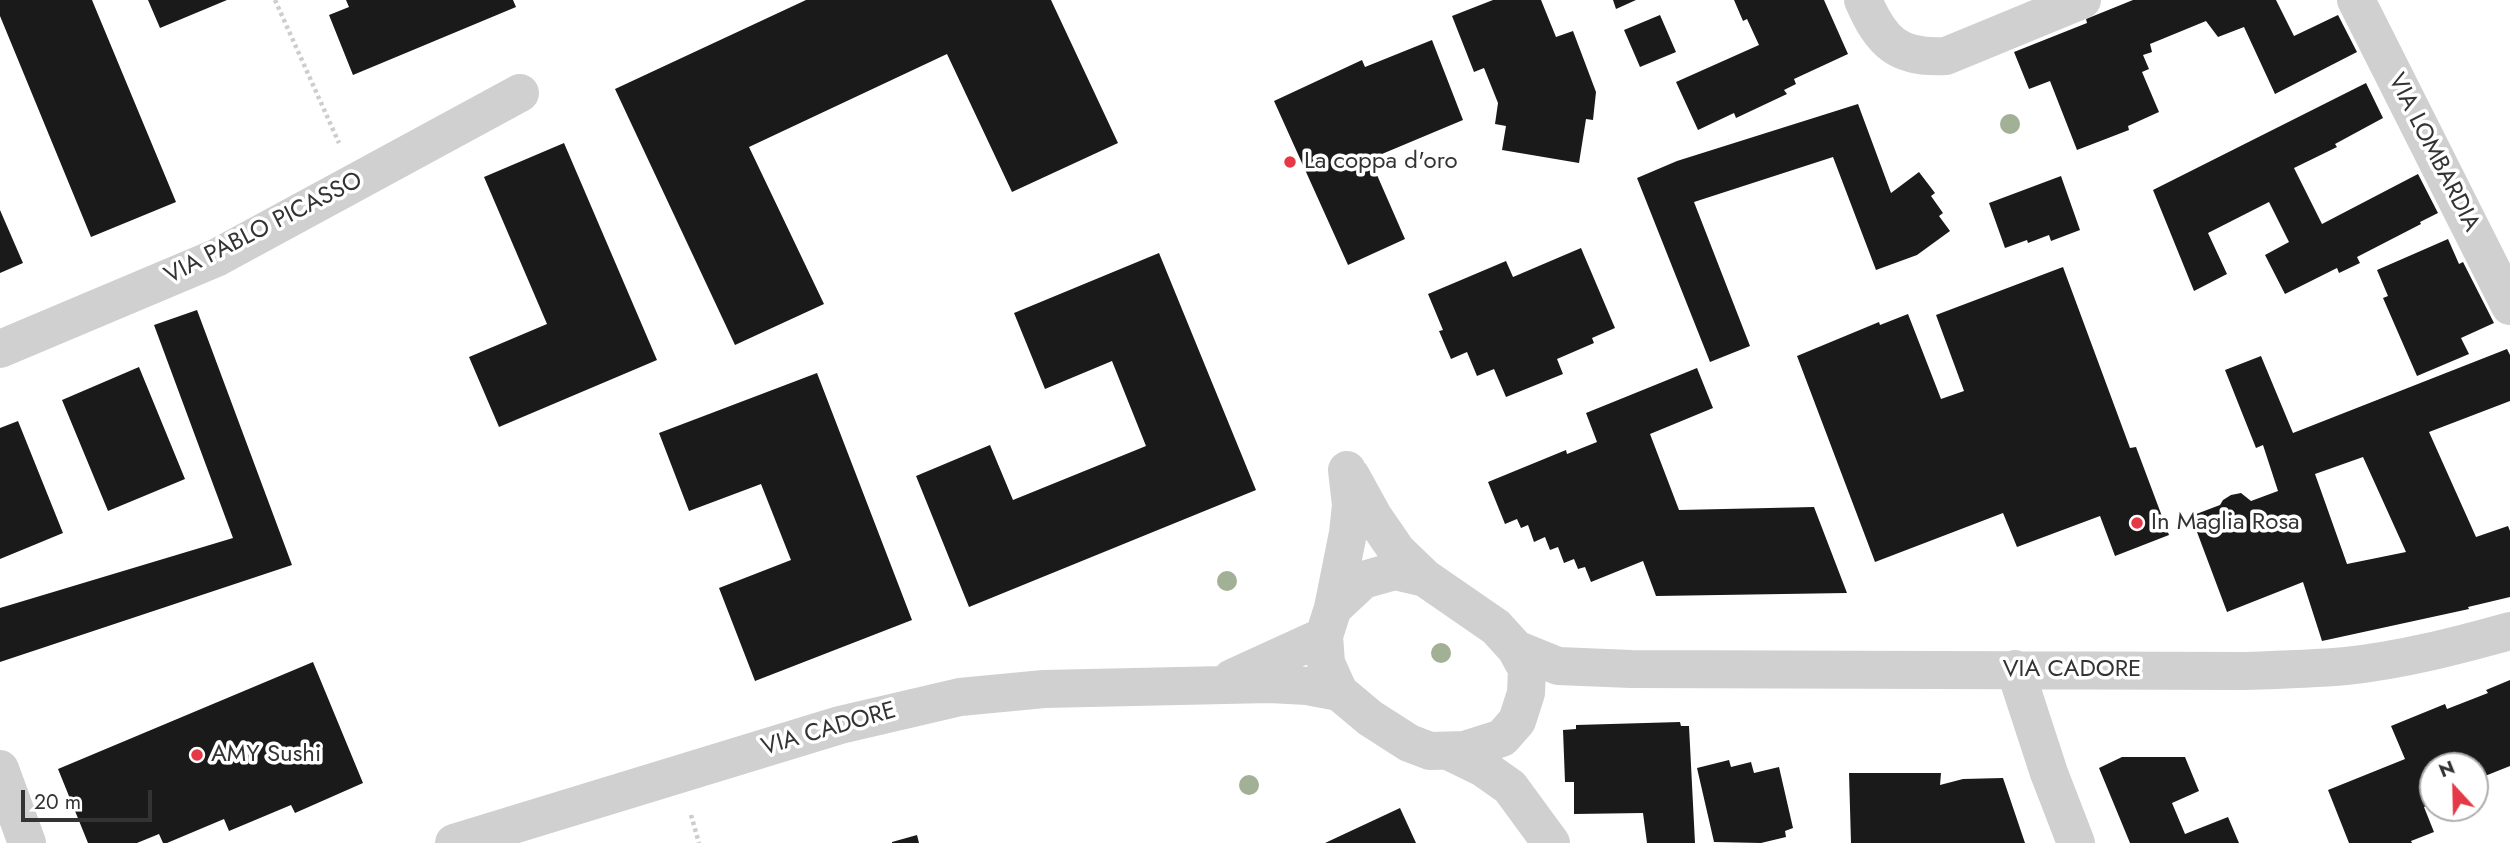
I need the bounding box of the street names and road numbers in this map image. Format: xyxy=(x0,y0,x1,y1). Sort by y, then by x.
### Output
street label: VIA LOMBARDIA xyxy=(2381,69,2485,237)
street label: VIA PABLO PICASSO xyxy=(160,167,368,291)
street label: VIA CADORE xyxy=(2003,656,2141,684)
street label: VIA CADORE xyxy=(758,697,900,763)

